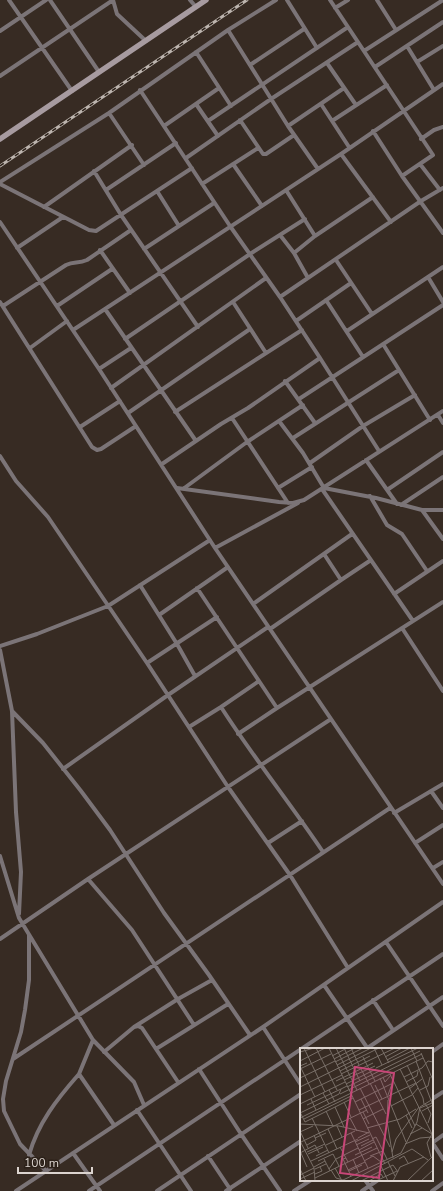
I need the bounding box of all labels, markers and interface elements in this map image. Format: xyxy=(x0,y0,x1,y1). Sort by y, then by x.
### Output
inset map xyxy=(300,1048,433,1181)
scale bar xyxy=(18,1149,92,1175)
text: 100 m xyxy=(24,1155,59,1171)

